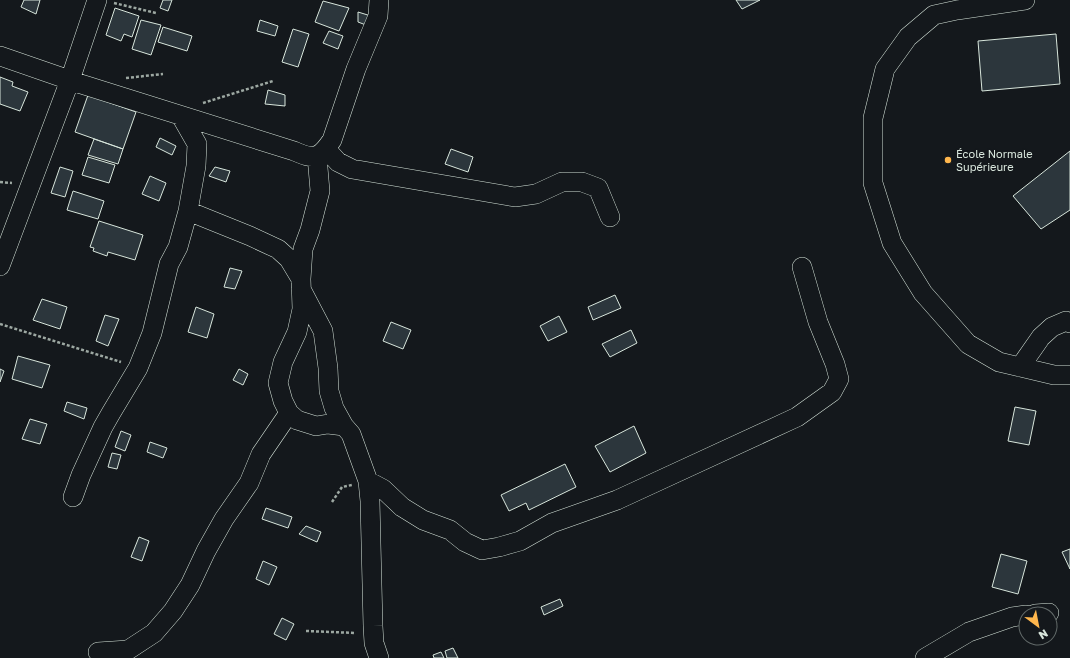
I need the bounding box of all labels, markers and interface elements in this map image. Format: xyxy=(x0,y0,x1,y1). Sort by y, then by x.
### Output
place label: École Normale Supérieure xyxy=(956,147,1033,173)
marker: École Normale Supérieure xyxy=(943,155,953,165)
north arrow xyxy=(1018,606,1058,646)
text: N xyxy=(1037,627,1051,643)

